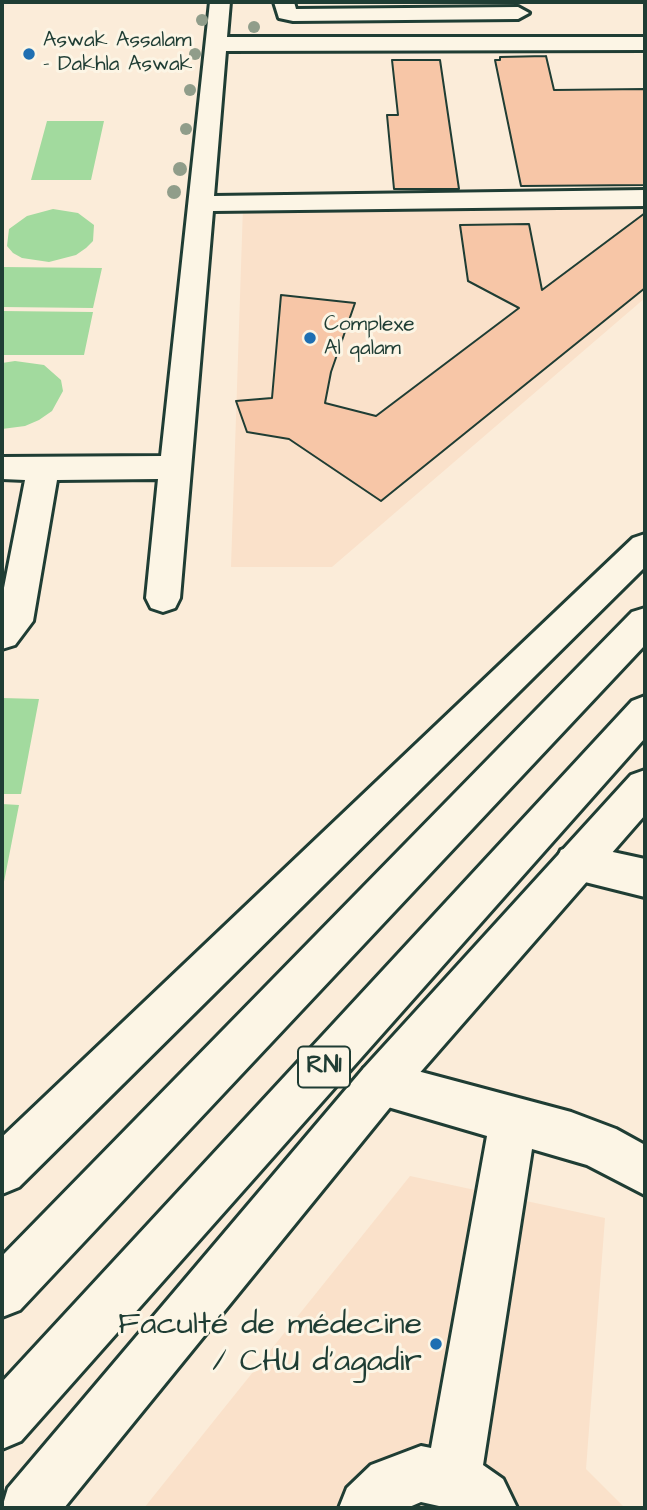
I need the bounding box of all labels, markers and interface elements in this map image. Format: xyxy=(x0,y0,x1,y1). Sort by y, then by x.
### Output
place label: Aswak Assalam - Dakhla Aswak xyxy=(43,29,192,79)
marker: Aswak Assalam - Dakhla Aswak xyxy=(21,46,37,62)
place label: Complexe Al qalam xyxy=(324,313,415,363)
marker: Complexe Al qalam xyxy=(302,330,318,346)
road number: RN1 xyxy=(298,1046,350,1087)
place label: Faculté de médecine / CHU d'agadir xyxy=(118,1307,422,1382)
marker: Faculté de médecine / CHU d'agadir xyxy=(428,1336,444,1352)

